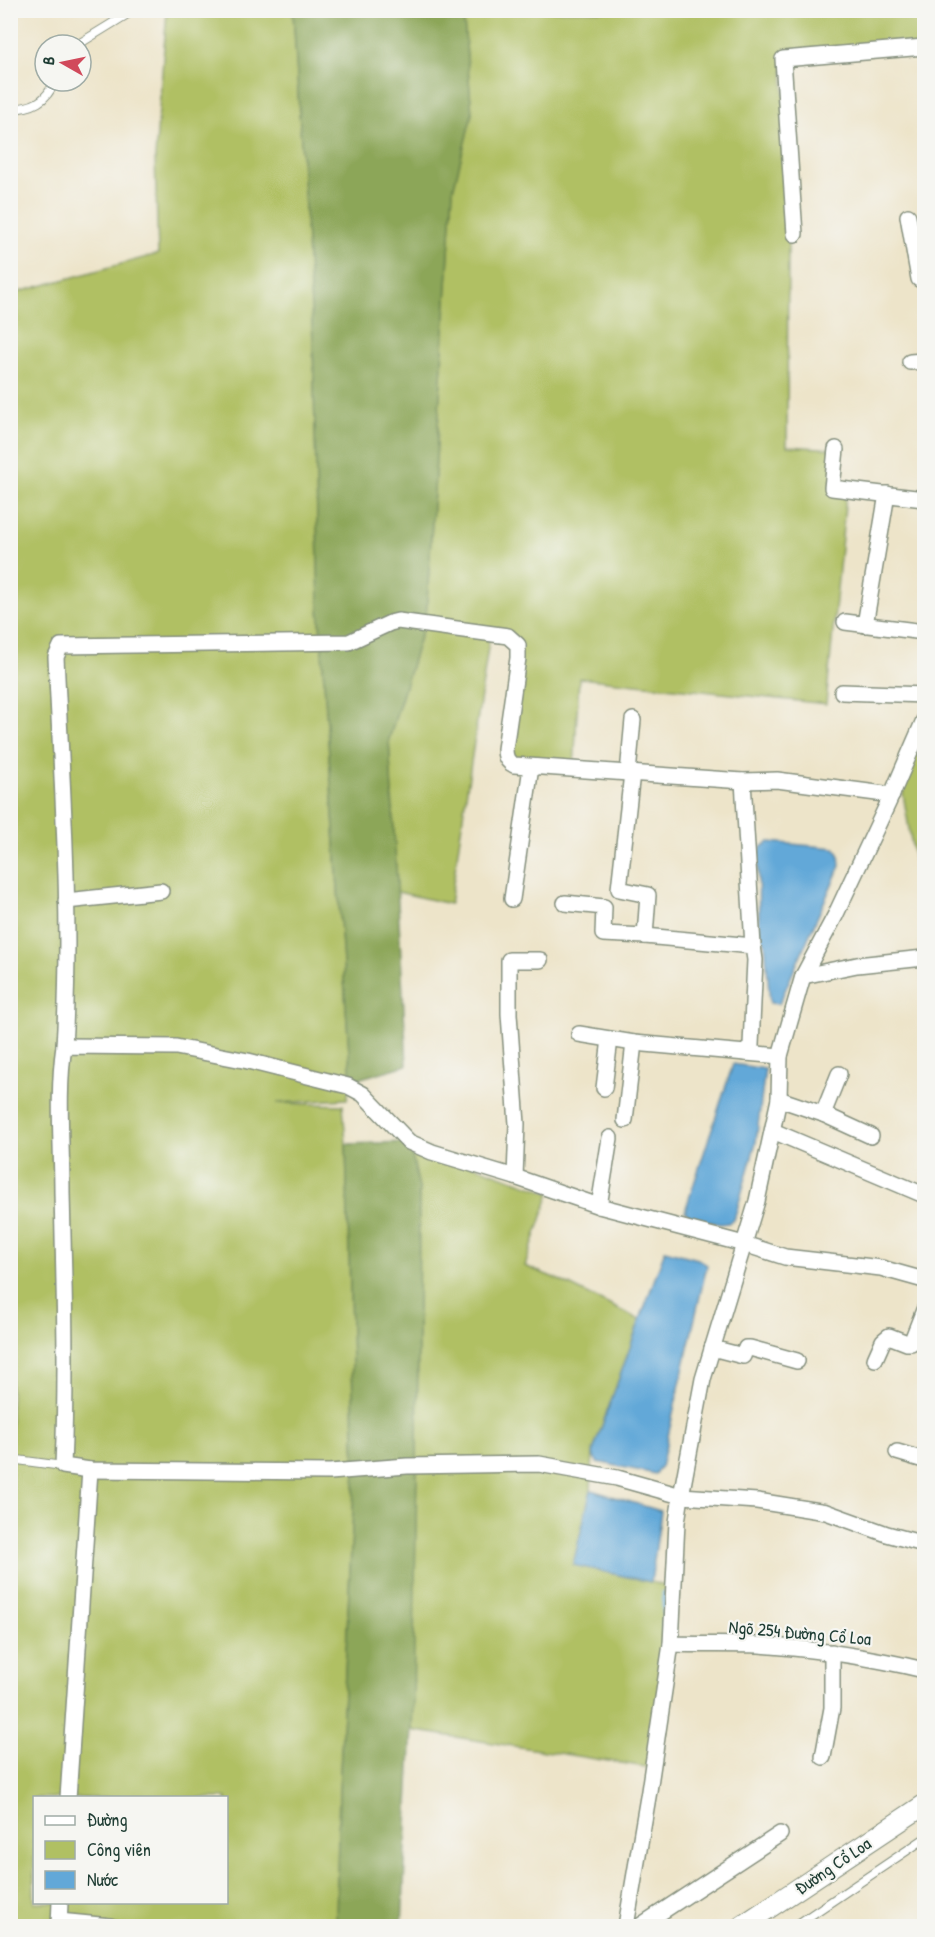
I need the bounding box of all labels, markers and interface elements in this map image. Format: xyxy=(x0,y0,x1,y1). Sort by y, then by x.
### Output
north arrow xyxy=(33,33,93,93)
text: B xyxy=(37,55,60,66)
street label: Ngõ 254 Đường Cổ Loa xyxy=(728,1614,872,1651)
legend xyxy=(33,1796,228,1904)
text: Đường xyxy=(87,1807,128,1832)
street label: Đường Cổ Loa xyxy=(790,1831,876,1900)
text: Công viên xyxy=(87,1837,151,1862)
text: Nước xyxy=(87,1867,118,1892)

